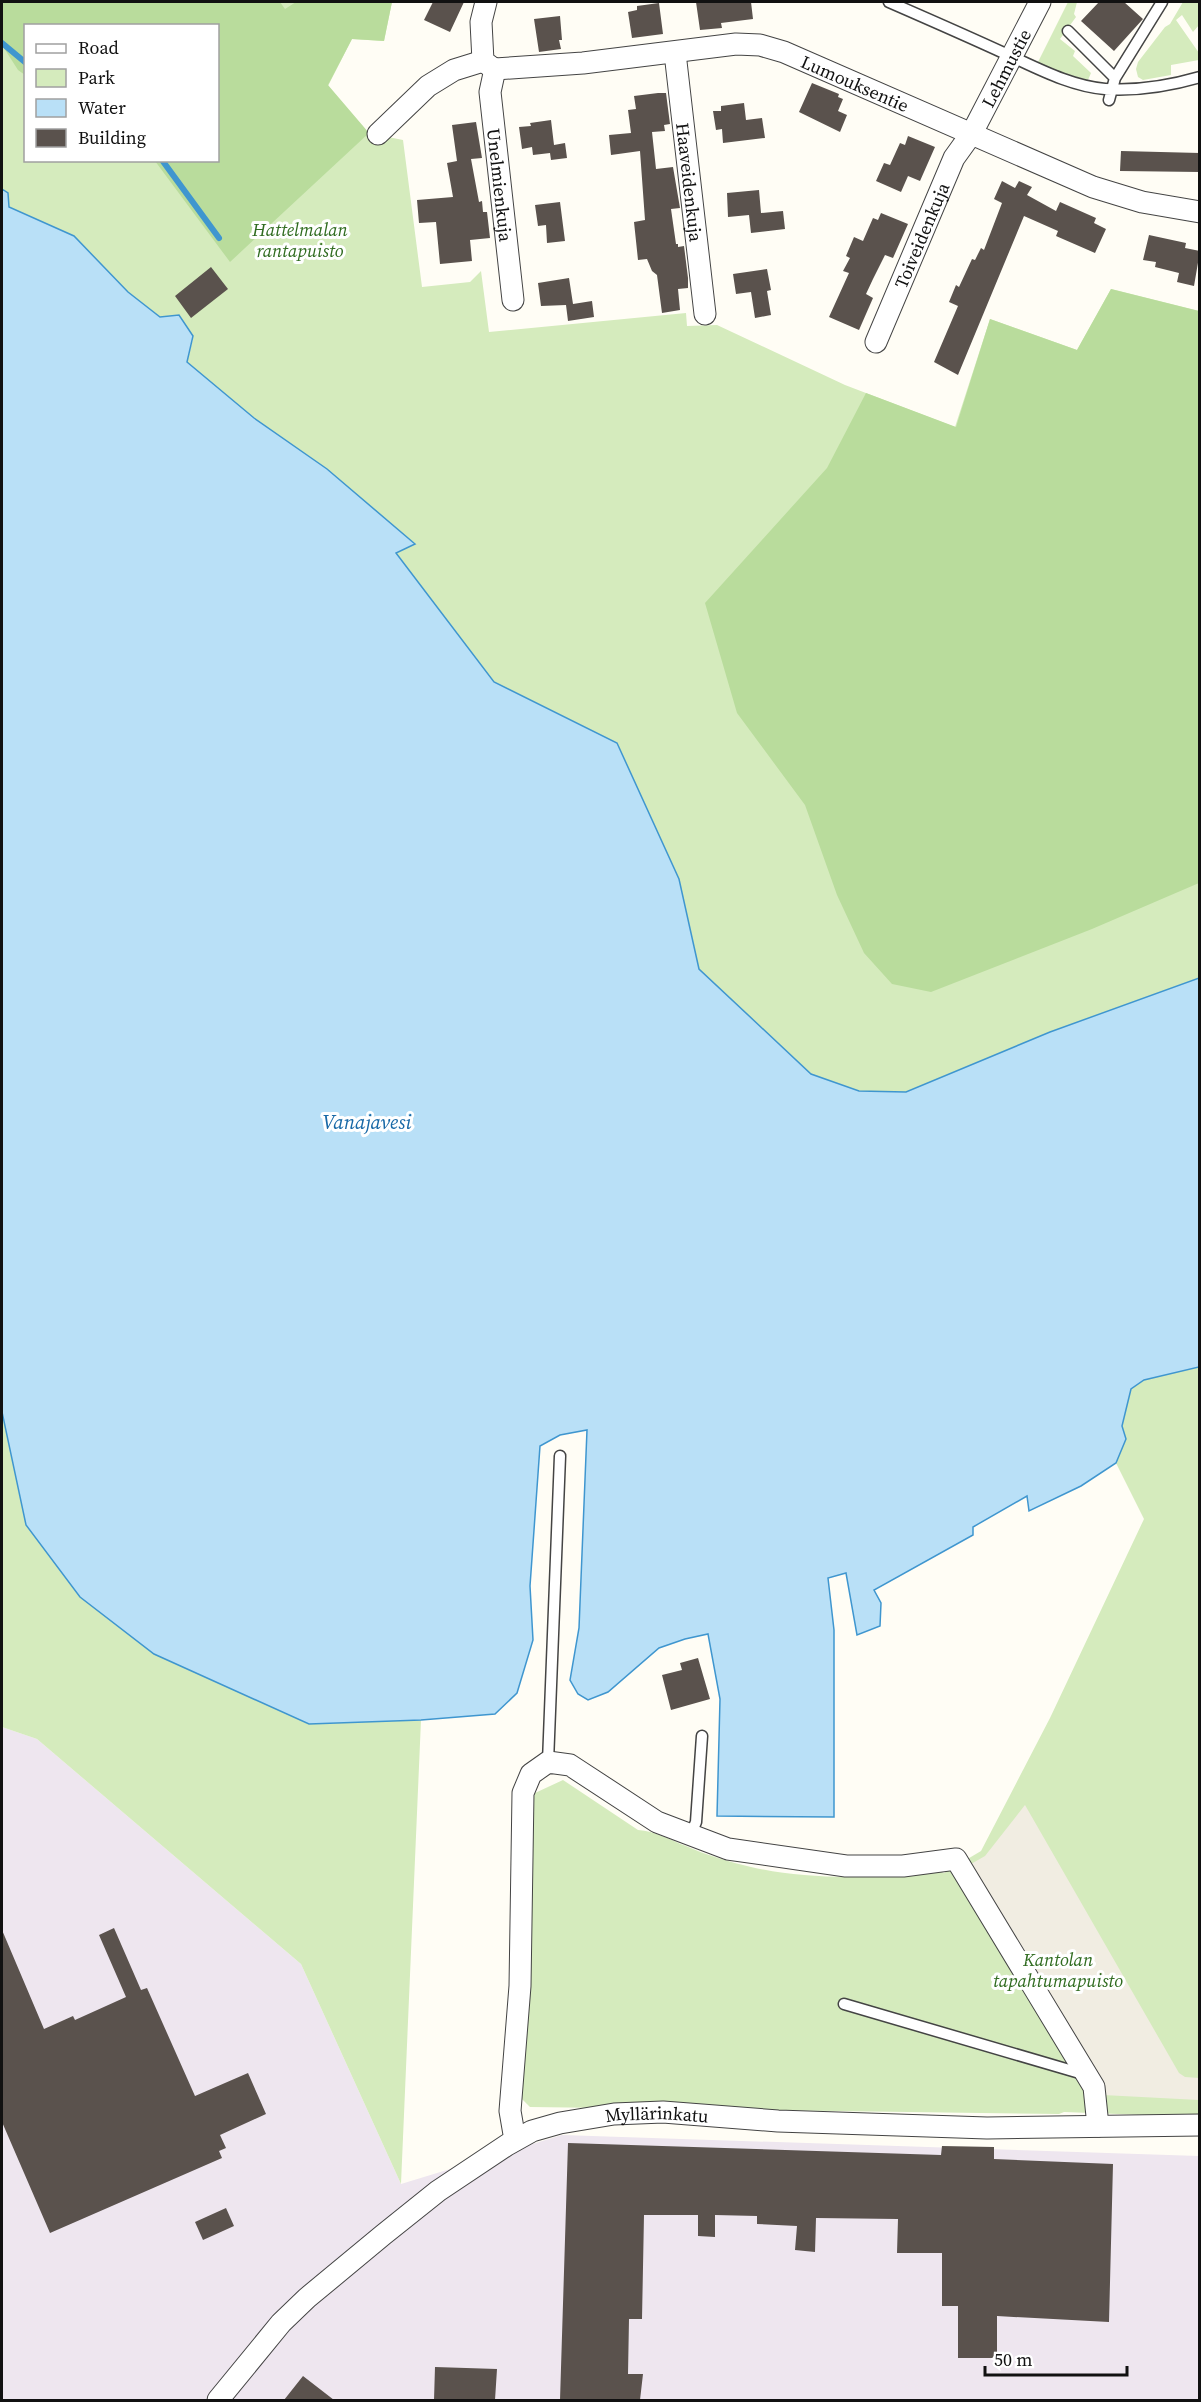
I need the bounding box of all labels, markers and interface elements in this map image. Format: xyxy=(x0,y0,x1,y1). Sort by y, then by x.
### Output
legend xyxy=(24,24,219,162)
street label: Lehmustie xyxy=(975,24,1037,112)
text: Road xyxy=(78,35,119,60)
street label: Lumouksentie xyxy=(797,49,913,118)
text: Park xyxy=(78,65,115,90)
text: Water xyxy=(78,95,126,120)
street label: Haaveidenkuja xyxy=(671,121,709,244)
text: Building xyxy=(78,125,146,150)
street label: Unelmienkuja xyxy=(482,127,519,244)
street label: Toiveidenkuja xyxy=(888,178,955,292)
park label: Hattelmalan rantapuisto xyxy=(251,217,348,263)
water label: Vanajavesi xyxy=(322,1108,412,1136)
park label: Kantolan tapahtumapuisto xyxy=(993,1947,1123,1993)
street label: Myllärinkatu xyxy=(603,2099,709,2128)
scale bar xyxy=(985,2339,1128,2377)
text: 50 m xyxy=(994,2347,1032,2372)

